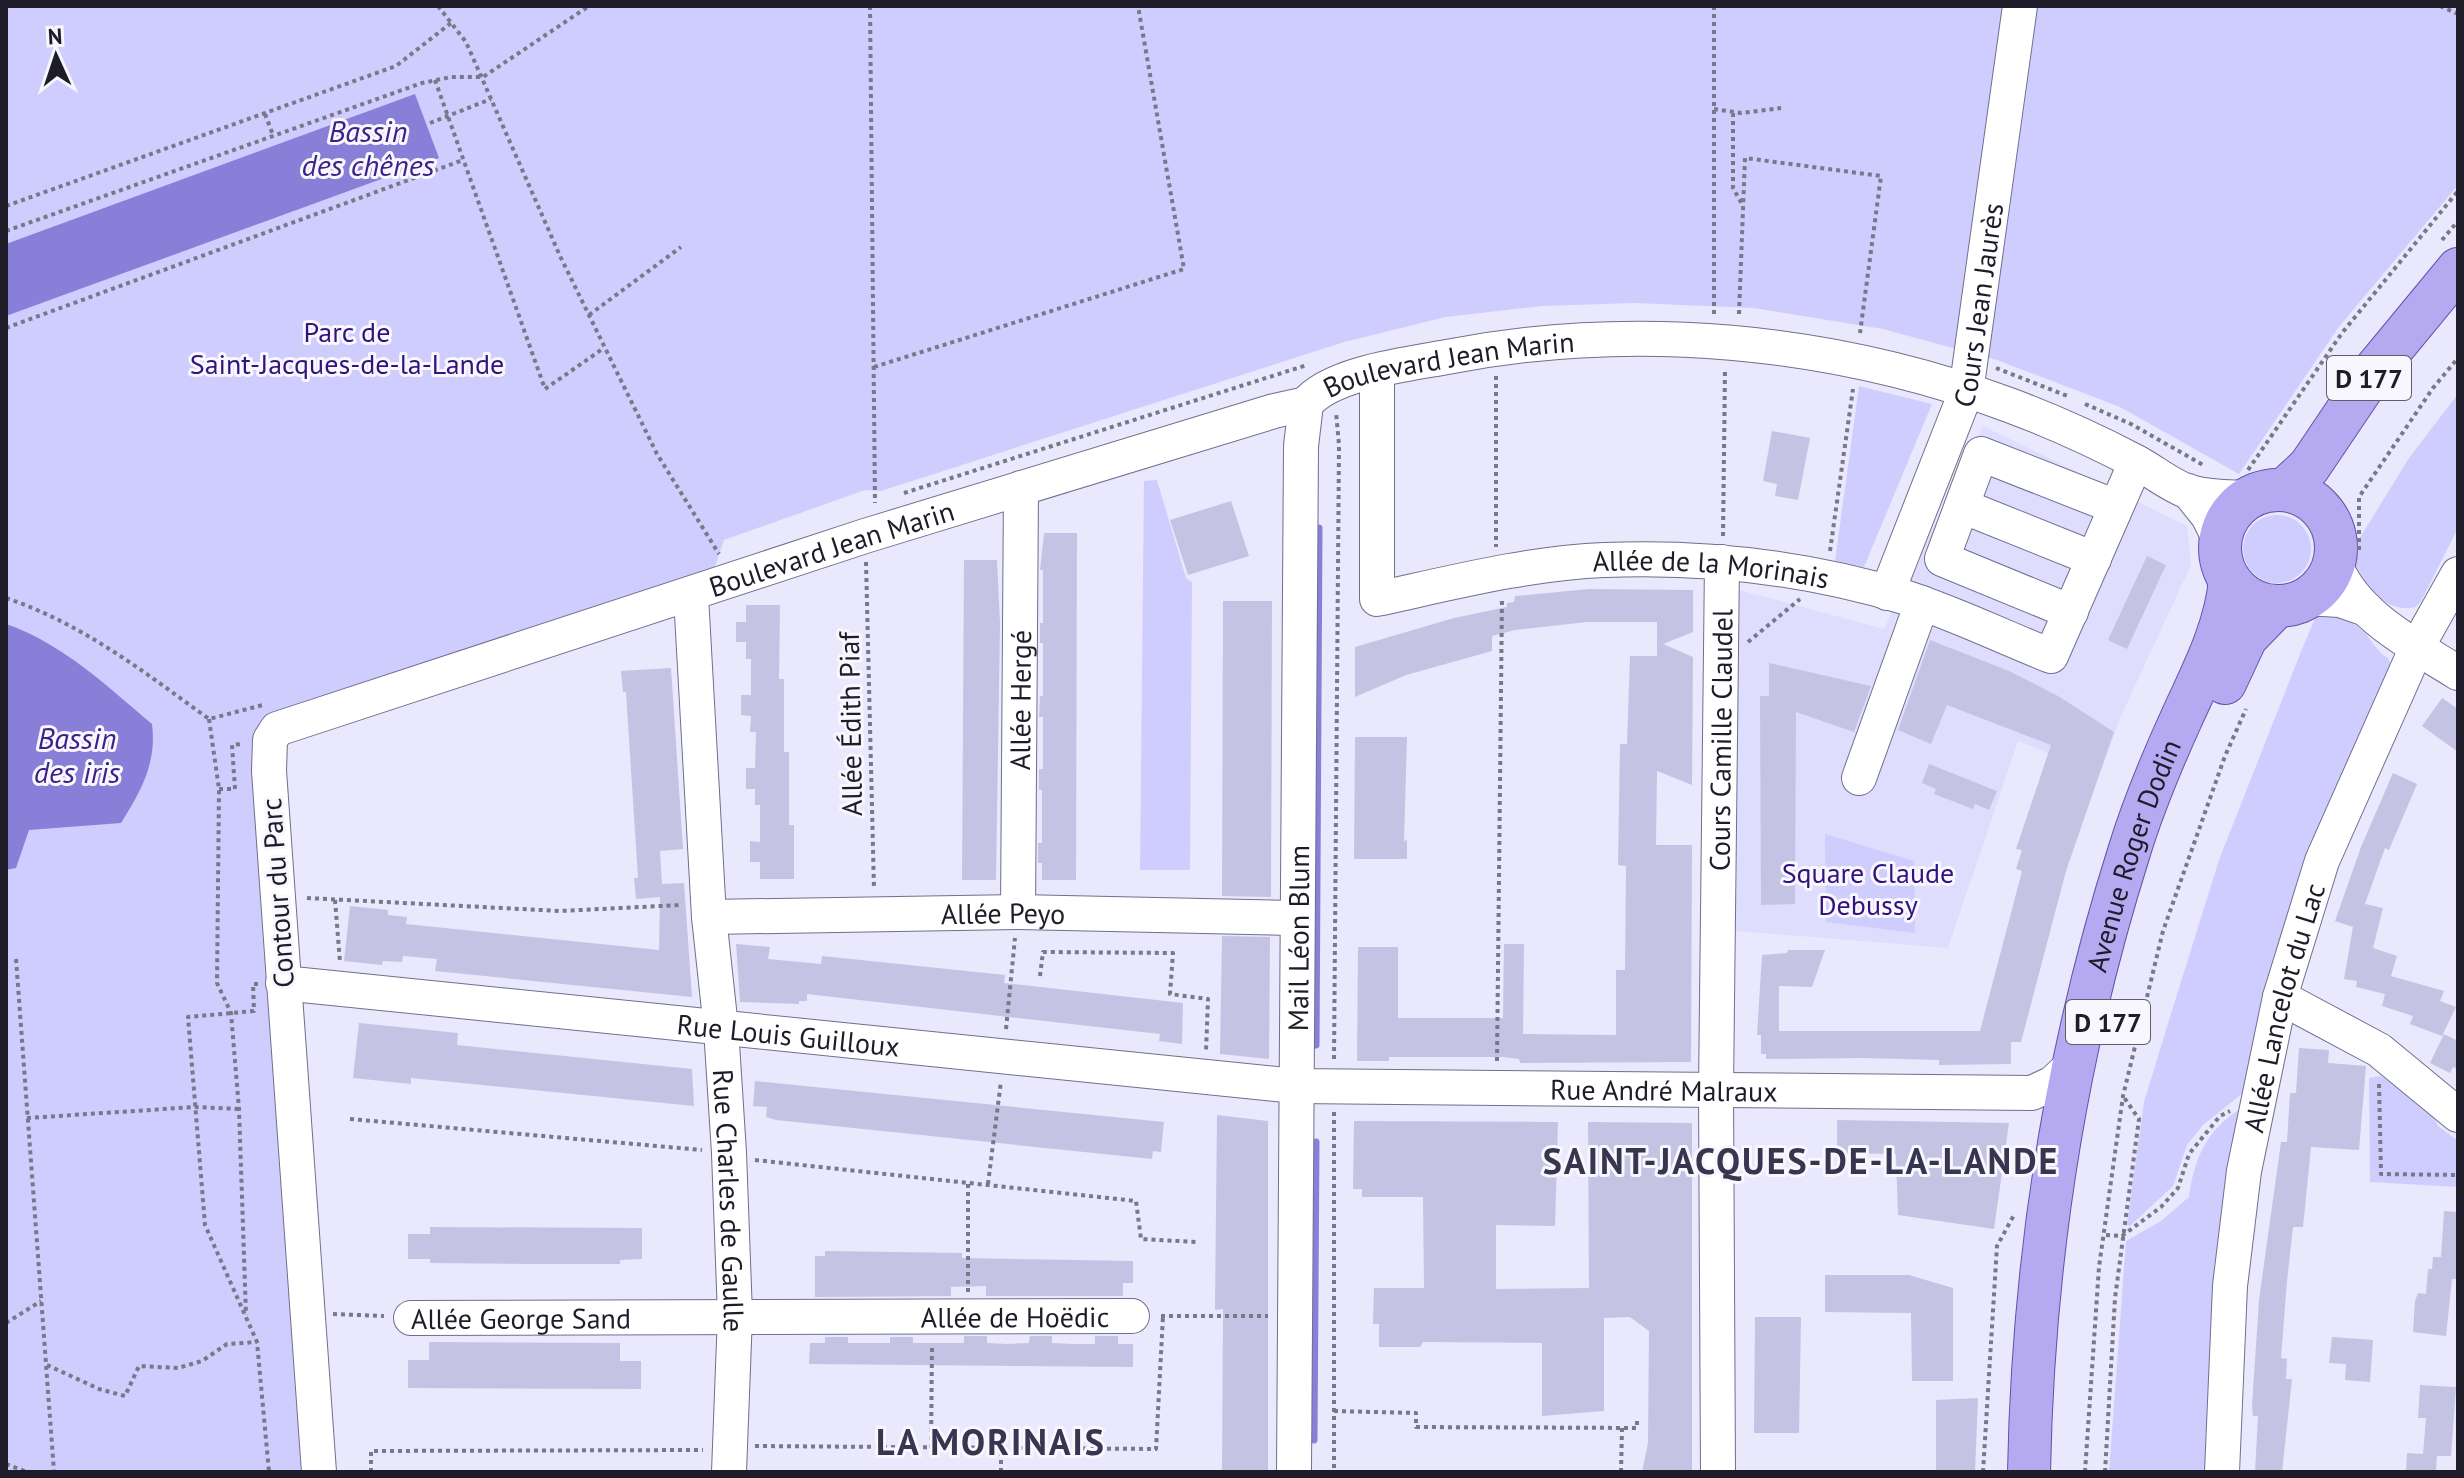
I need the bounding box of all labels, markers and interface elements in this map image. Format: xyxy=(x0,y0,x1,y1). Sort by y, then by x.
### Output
north arrow xyxy=(16,16,96,96)
text: N xyxy=(47,22,63,50)
water label: Bassin des chênes xyxy=(302,111,435,184)
street label: Cours Jean Jaurès xyxy=(1943,200,2011,413)
park label: Parc de Saint-Jacques-de-la-Lande xyxy=(190,313,504,382)
street label: Boulevard Jean Marin xyxy=(1317,322,1576,405)
road number: D 177 xyxy=(2327,356,2411,400)
street label: Boulevard Jean Marin xyxy=(704,491,958,605)
street label: Allée de la Morinais xyxy=(1592,541,1832,596)
street label: Cours Camille Claudel xyxy=(1700,609,1740,871)
street label: Allée Hergé xyxy=(1001,630,1038,770)
street label: Allée Édith Piaf xyxy=(830,631,870,816)
water label: Bassin des iris xyxy=(34,718,120,791)
street label: Avenue Roger Dodin xyxy=(2077,733,2188,976)
street label: Contour du Parc xyxy=(252,797,302,989)
street label: Mail Léon Blum xyxy=(1279,845,1317,1031)
park label: Square Claude Debussy xyxy=(1782,854,1954,923)
street label: Allée Lancelot du Lac xyxy=(2234,878,2333,1136)
street label: Allée Peyo xyxy=(940,893,1066,932)
road number: D 177 xyxy=(2066,1000,2150,1044)
street label: Rue Louis Guilloux xyxy=(675,1005,901,1064)
street label: Rue Charles de Gaulle xyxy=(705,1068,754,1333)
street label: Rue André Malraux xyxy=(1550,1070,1778,1109)
district label: SAINT-JACQUES-DE-LA-LANDE xyxy=(1543,1137,2059,1184)
street label: Allée de Hoëdic xyxy=(921,1298,1109,1335)
street label: Allée George Sand xyxy=(411,1299,631,1336)
district label: LA MORINAIS xyxy=(876,1418,1106,1465)

